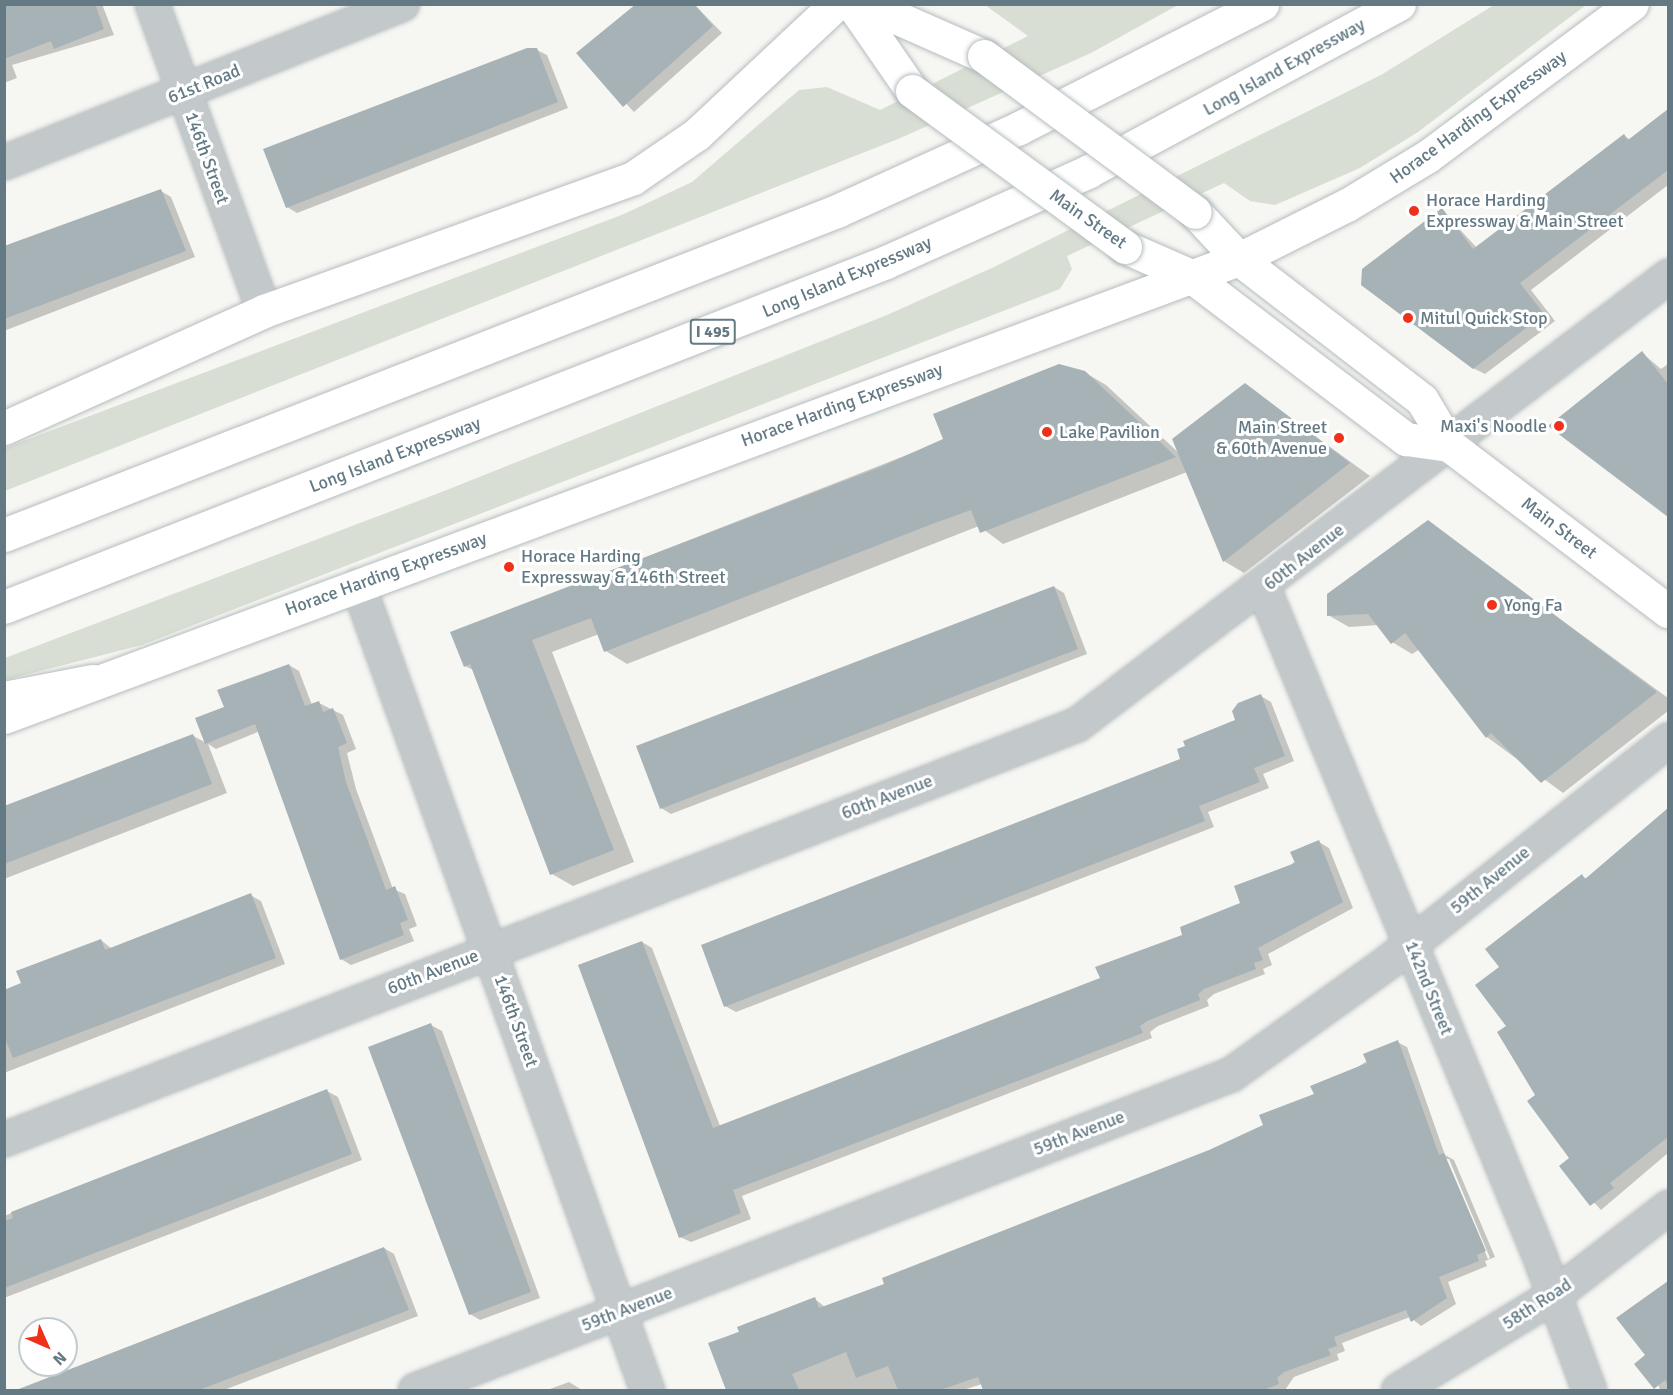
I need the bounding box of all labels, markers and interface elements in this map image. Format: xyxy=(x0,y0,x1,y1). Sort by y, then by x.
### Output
street label: Long Island Expressway xyxy=(1199,14,1369,120)
street label: Horace Harding Expressway xyxy=(1386,46,1570,188)
street label: 61st Road xyxy=(165,60,243,108)
street label: 146th Street xyxy=(180,109,234,207)
street label: Main Street xyxy=(1045,185,1131,253)
place label: Horace Harding Expressway & Main Street xyxy=(1426,190,1624,232)
marker: Horace Harding Expressway & Main Street xyxy=(1407,204,1421,218)
street label: Long Island Expressway xyxy=(759,232,935,322)
place label: Mitul Quick Stop xyxy=(1420,307,1548,329)
marker: Mitul Quick Stop xyxy=(1401,311,1415,325)
road number: I 495 xyxy=(689,319,737,345)
street label: Horace Harding Expressway xyxy=(738,358,946,452)
street label: Long Island Expressway xyxy=(306,412,484,498)
place label: Maxi's Noodle xyxy=(1440,415,1547,437)
place label: Main Street & 60th Avenue xyxy=(1216,417,1327,460)
marker: Maxi's Noodle xyxy=(1552,419,1566,433)
place label: Lake Pavilion xyxy=(1059,421,1160,443)
marker: Lake Pavilion xyxy=(1040,425,1054,439)
marker: Main Street & 60th Avenue xyxy=(1332,431,1346,445)
street label: Main Street xyxy=(1517,493,1601,563)
street label: 60th Avenue xyxy=(1260,519,1348,595)
street label: Horace Harding Expressway xyxy=(282,527,490,621)
place label: Horace Harding Expressway & 146th Street xyxy=(521,546,725,588)
marker: Horace Harding Expressway & 146th Street xyxy=(502,560,516,574)
place label: Yong Fa xyxy=(1504,594,1563,616)
marker: Yong Fa xyxy=(1485,598,1499,612)
street label: 60th Avenue xyxy=(838,770,936,824)
street label: 59th Avenue xyxy=(1446,841,1534,919)
street label: 142nd Street xyxy=(1400,938,1458,1038)
street label: 60th Avenue xyxy=(384,945,482,999)
street label: 146th Street xyxy=(489,972,543,1070)
street label: 59th Avenue xyxy=(1030,1106,1128,1160)
street label: 58th Road xyxy=(1498,1274,1576,1334)
street label: 59th Avenue xyxy=(578,1282,676,1336)
north arrow xyxy=(18,1317,78,1377)
text: N xyxy=(48,1347,70,1369)

